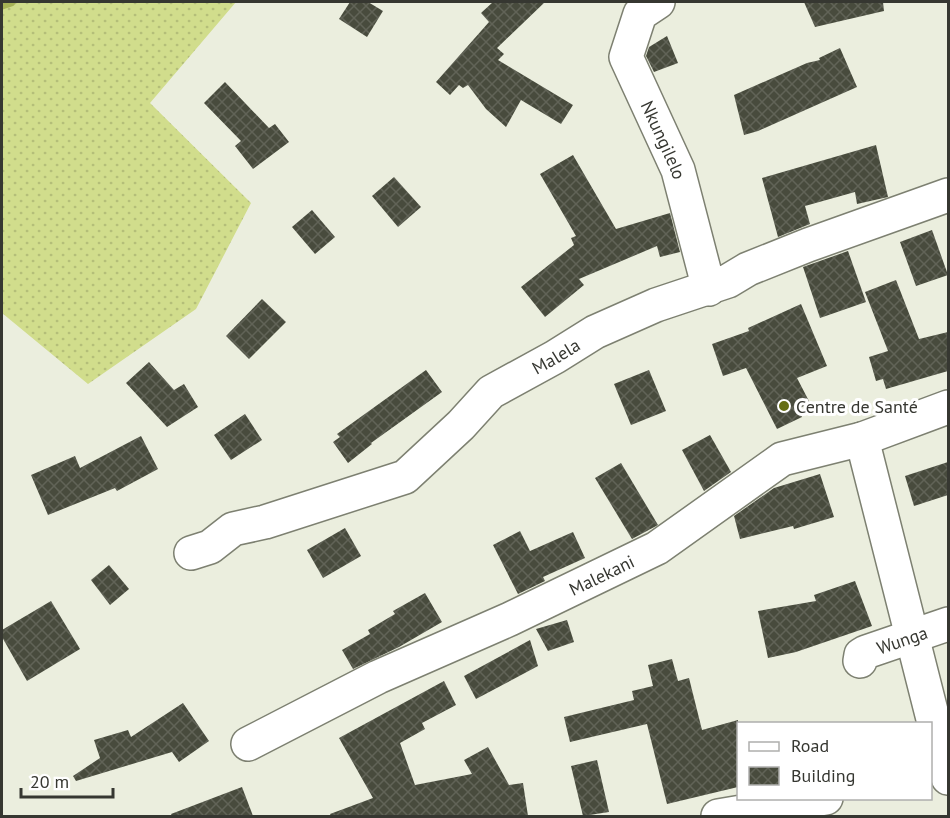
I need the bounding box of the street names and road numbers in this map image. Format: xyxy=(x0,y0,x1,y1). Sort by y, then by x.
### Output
street label: Nkungilelo xyxy=(636,97,691,181)
street label: Malela xyxy=(528,333,584,379)
street label: Malekani xyxy=(565,549,638,600)
street label: Wunga xyxy=(874,620,931,659)

